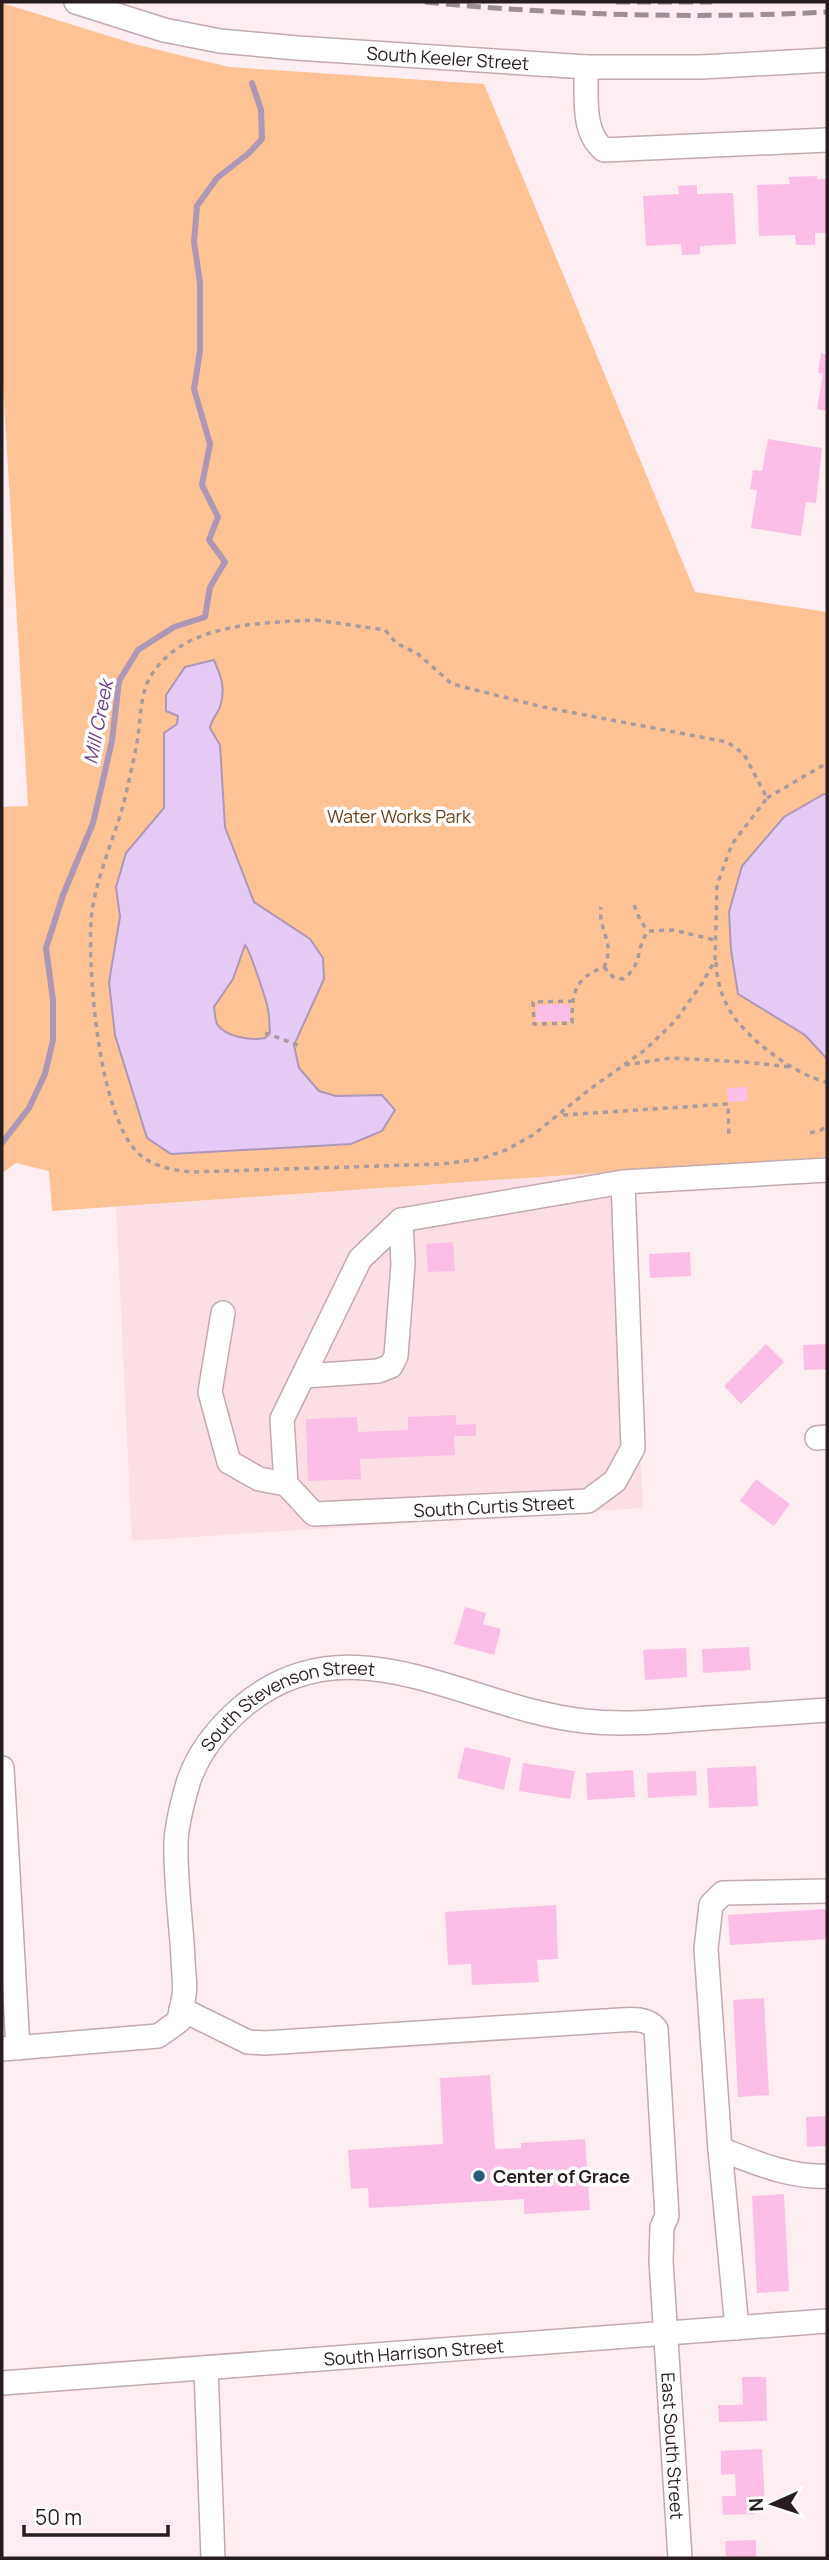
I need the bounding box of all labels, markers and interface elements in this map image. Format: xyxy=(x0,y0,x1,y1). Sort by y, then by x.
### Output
street label: South Keeler Street xyxy=(366,41,530,75)
water label: Mill Creek xyxy=(77,675,119,766)
park label: Water Works Park xyxy=(327,804,472,828)
street label: South Curtis Street xyxy=(413,1490,575,1522)
street label: South Stevenson Street xyxy=(195,1655,376,1756)
place label: Center of Grace xyxy=(493,2164,630,2188)
marker: Center of Grace xyxy=(471,2168,487,2184)
street label: South Harrison Street xyxy=(323,2333,505,2371)
street label: East South Street xyxy=(656,2372,690,2520)
north arrow xyxy=(738,2469,808,2539)
scale bar xyxy=(24,2494,168,2538)
text: N xyxy=(743,2497,769,2512)
text: 50 m xyxy=(35,2503,82,2531)

